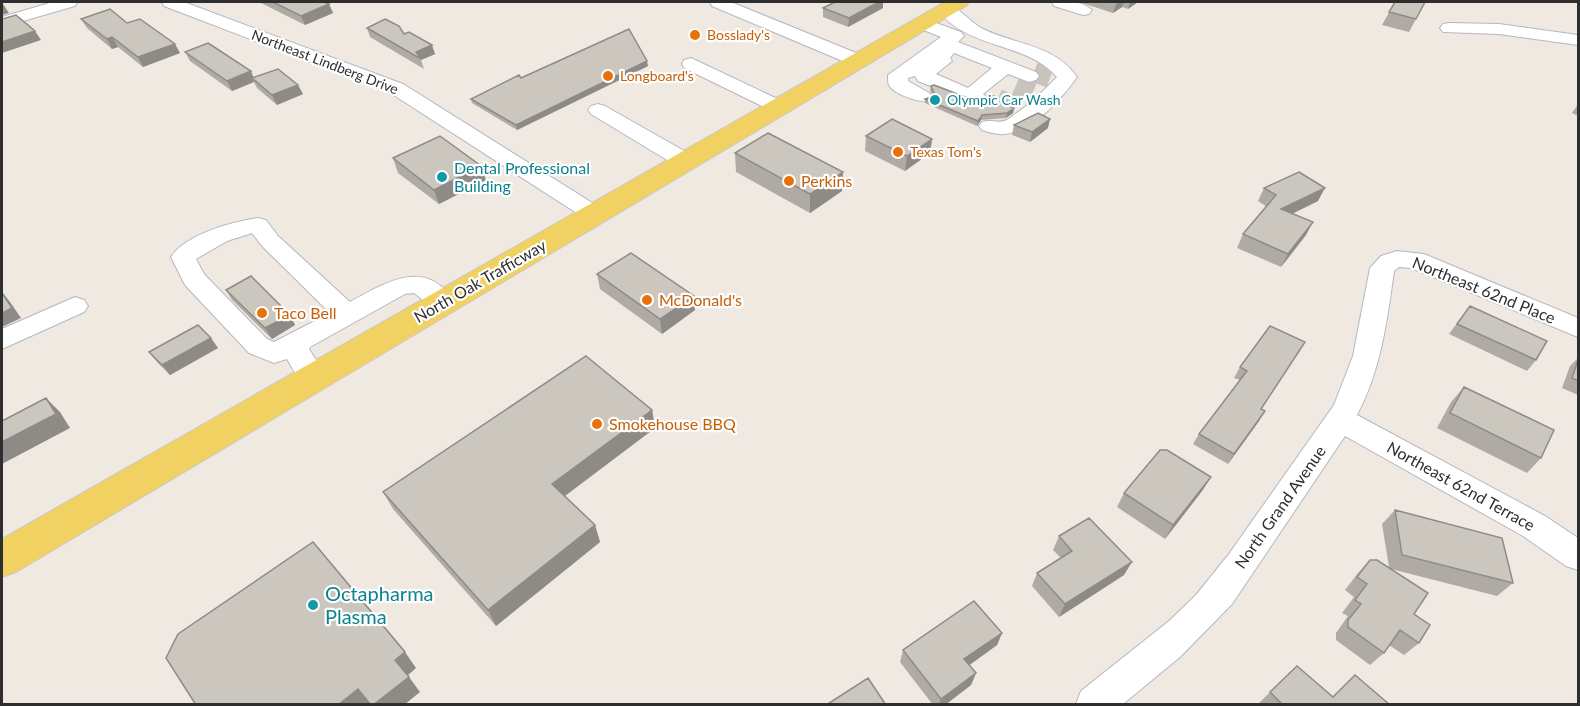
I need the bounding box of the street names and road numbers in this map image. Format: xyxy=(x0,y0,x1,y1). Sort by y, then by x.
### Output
street label: Northeast Lindberg Drive xyxy=(249,26,401,97)
street label: North Oak Trafficway xyxy=(410,235,550,326)
street label: Northeast 62nd Place xyxy=(1410,252,1558,327)
street label: Northeast 62nd Terrace xyxy=(1384,437,1538,534)
street label: North Grand Avenue xyxy=(1230,442,1329,572)

